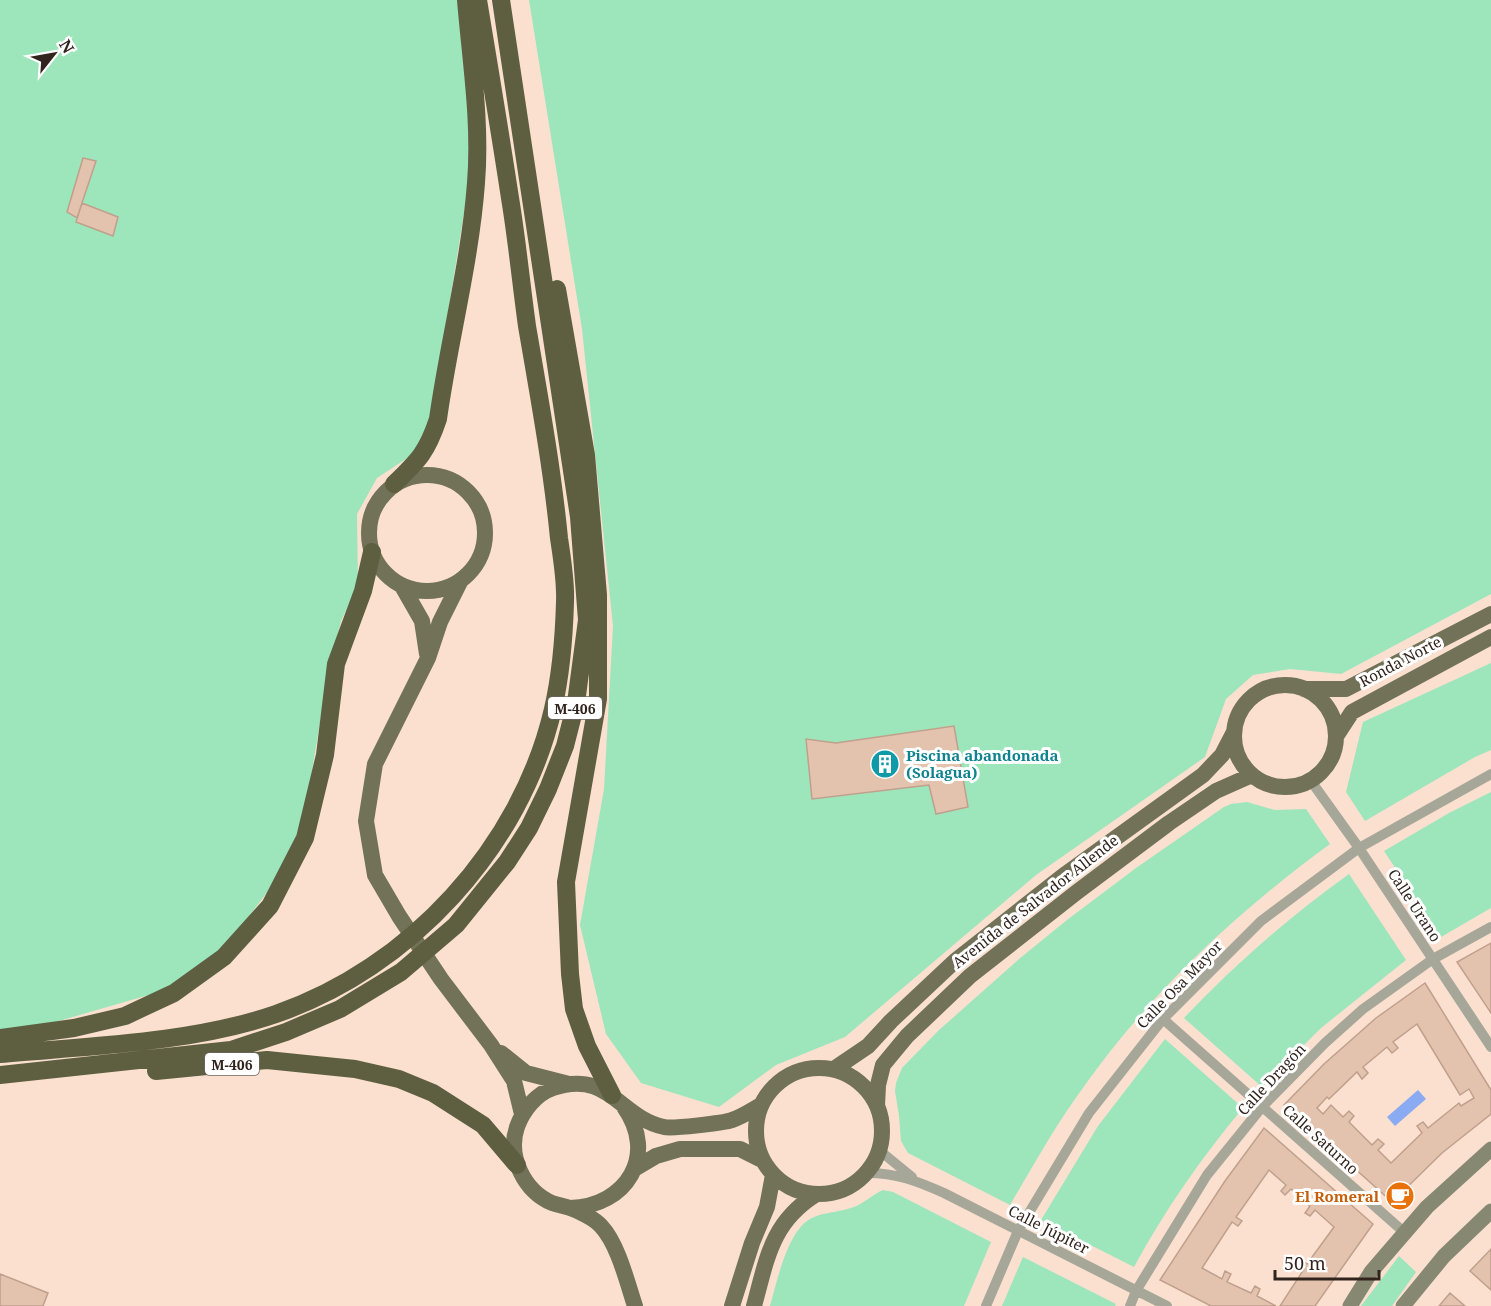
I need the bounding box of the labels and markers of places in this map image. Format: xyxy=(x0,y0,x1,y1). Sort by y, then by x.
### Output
place label: Piscina abandonada (Solagua) xyxy=(906,745,1059,782)
building icon: Piscina abandonada (Solagua) xyxy=(869,748,901,780)
cafe icon: El Romeral xyxy=(1384,1180,1416,1212)
place label: El Romeral xyxy=(1295,1186,1380,1206)

